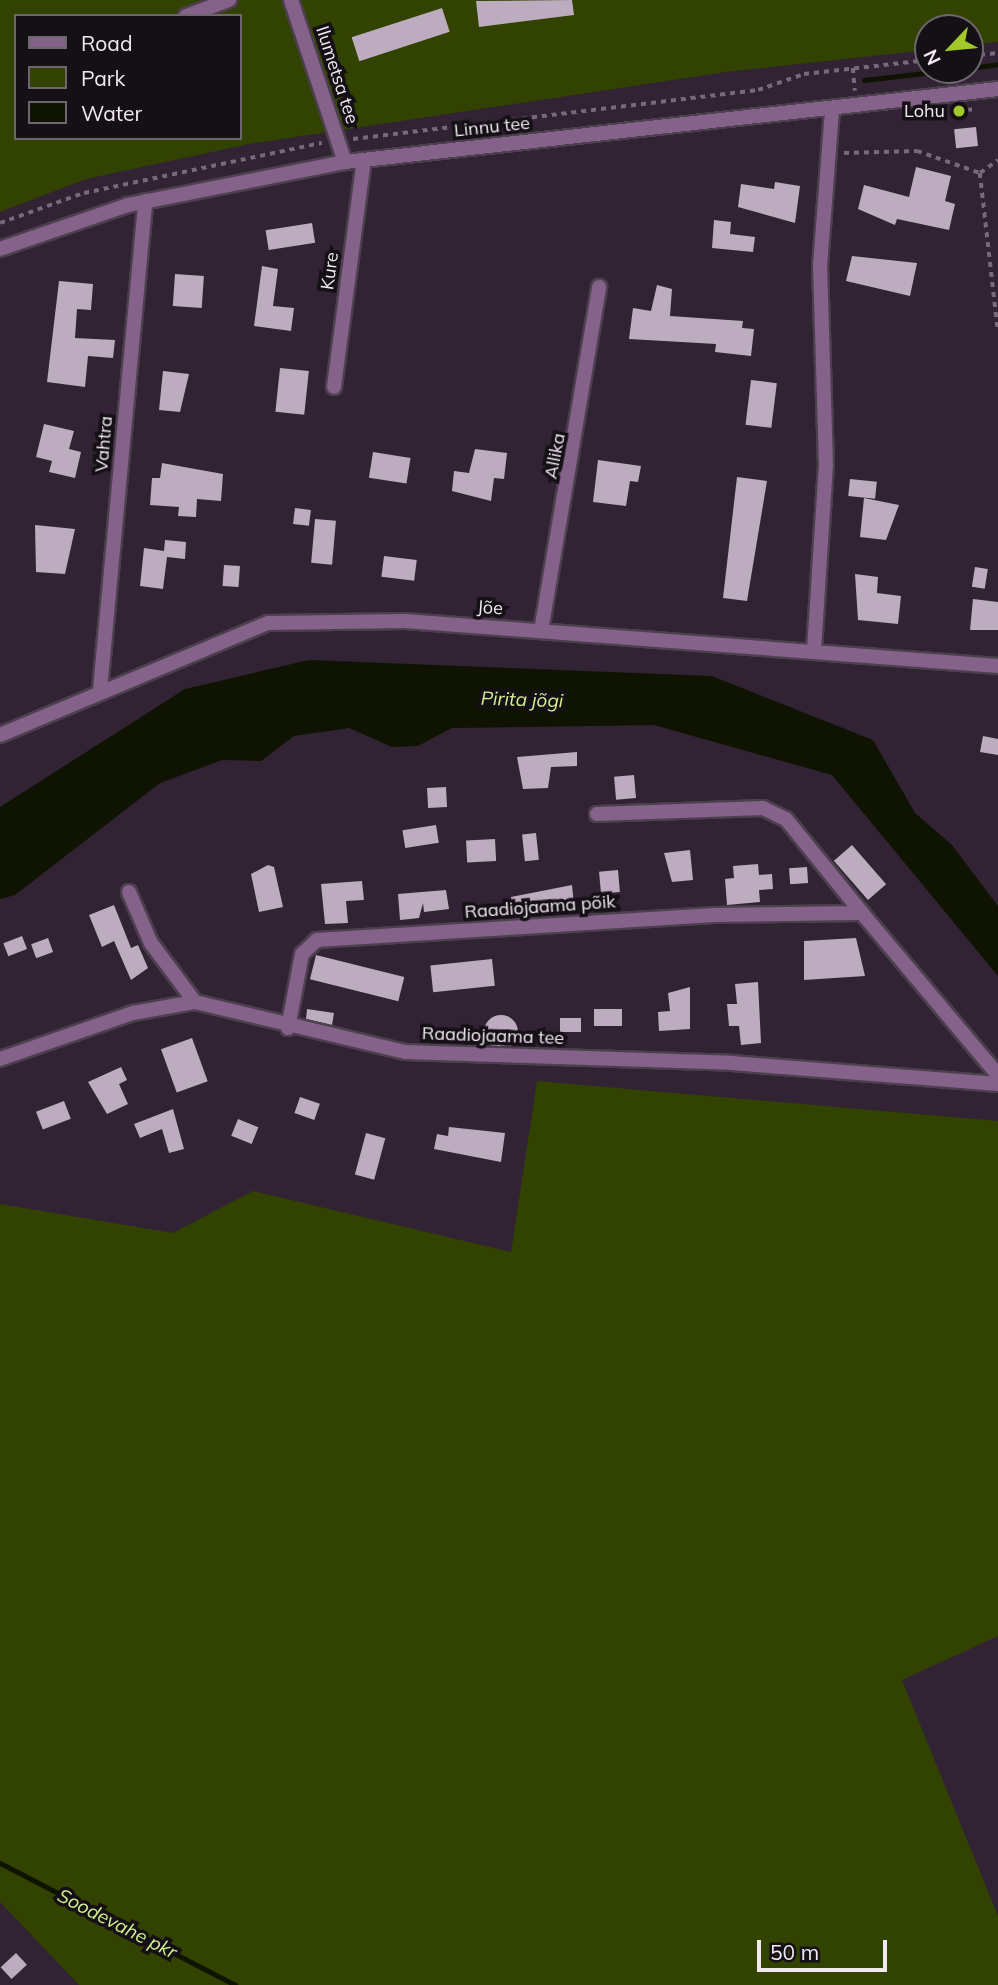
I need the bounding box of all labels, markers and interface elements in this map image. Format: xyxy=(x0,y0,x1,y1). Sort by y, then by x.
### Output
legend xyxy=(14,14,242,140)
north arrow xyxy=(914,14,984,84)
street label: Ilumetsa tee xyxy=(311,23,363,127)
text: Road xyxy=(81,30,132,56)
text: N xyxy=(918,46,946,69)
text: Park xyxy=(81,65,125,91)
text: Water xyxy=(81,100,142,126)
place label: Lohu xyxy=(904,100,945,122)
marker: Lohu xyxy=(951,103,967,119)
street label: Linnu tee xyxy=(453,112,531,142)
street label: Kure xyxy=(317,251,343,291)
street label: Vahtra xyxy=(91,415,117,473)
street label: Allika xyxy=(540,431,570,481)
street label: Jõe xyxy=(476,596,504,620)
water label: Pirita jõgi xyxy=(480,687,564,713)
street label: Raadiojaama põik xyxy=(464,891,616,923)
street label: Raadiojaama tee xyxy=(421,1023,565,1049)
water label: Soodevahe pkr xyxy=(53,1884,181,1964)
scale bar xyxy=(760,1926,890,1970)
text: 50 m xyxy=(770,1939,819,1965)

